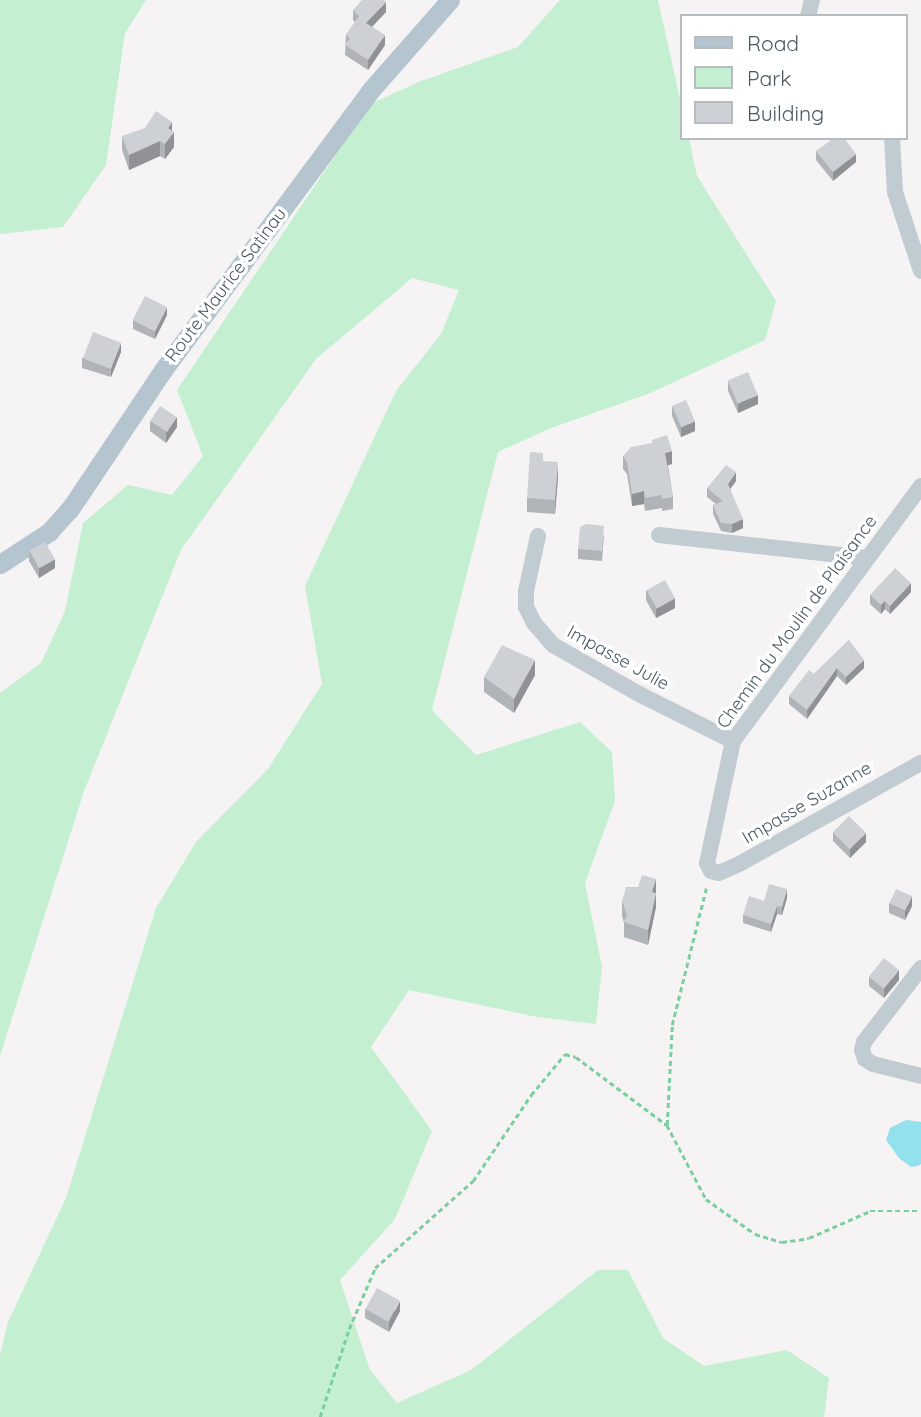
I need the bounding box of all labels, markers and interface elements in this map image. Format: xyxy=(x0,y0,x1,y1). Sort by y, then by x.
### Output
legend xyxy=(680,14,907,140)
text: Road xyxy=(747,30,799,56)
text: Park xyxy=(747,65,791,91)
text: Building xyxy=(747,100,824,126)
street label: Route Maurice Satinau xyxy=(161,204,291,366)
street label: Chemin du Moulin de Plaisance xyxy=(712,511,882,733)
street label: Impasse Julie xyxy=(563,621,673,695)
street label: Impasse Suzanne xyxy=(739,757,875,849)

